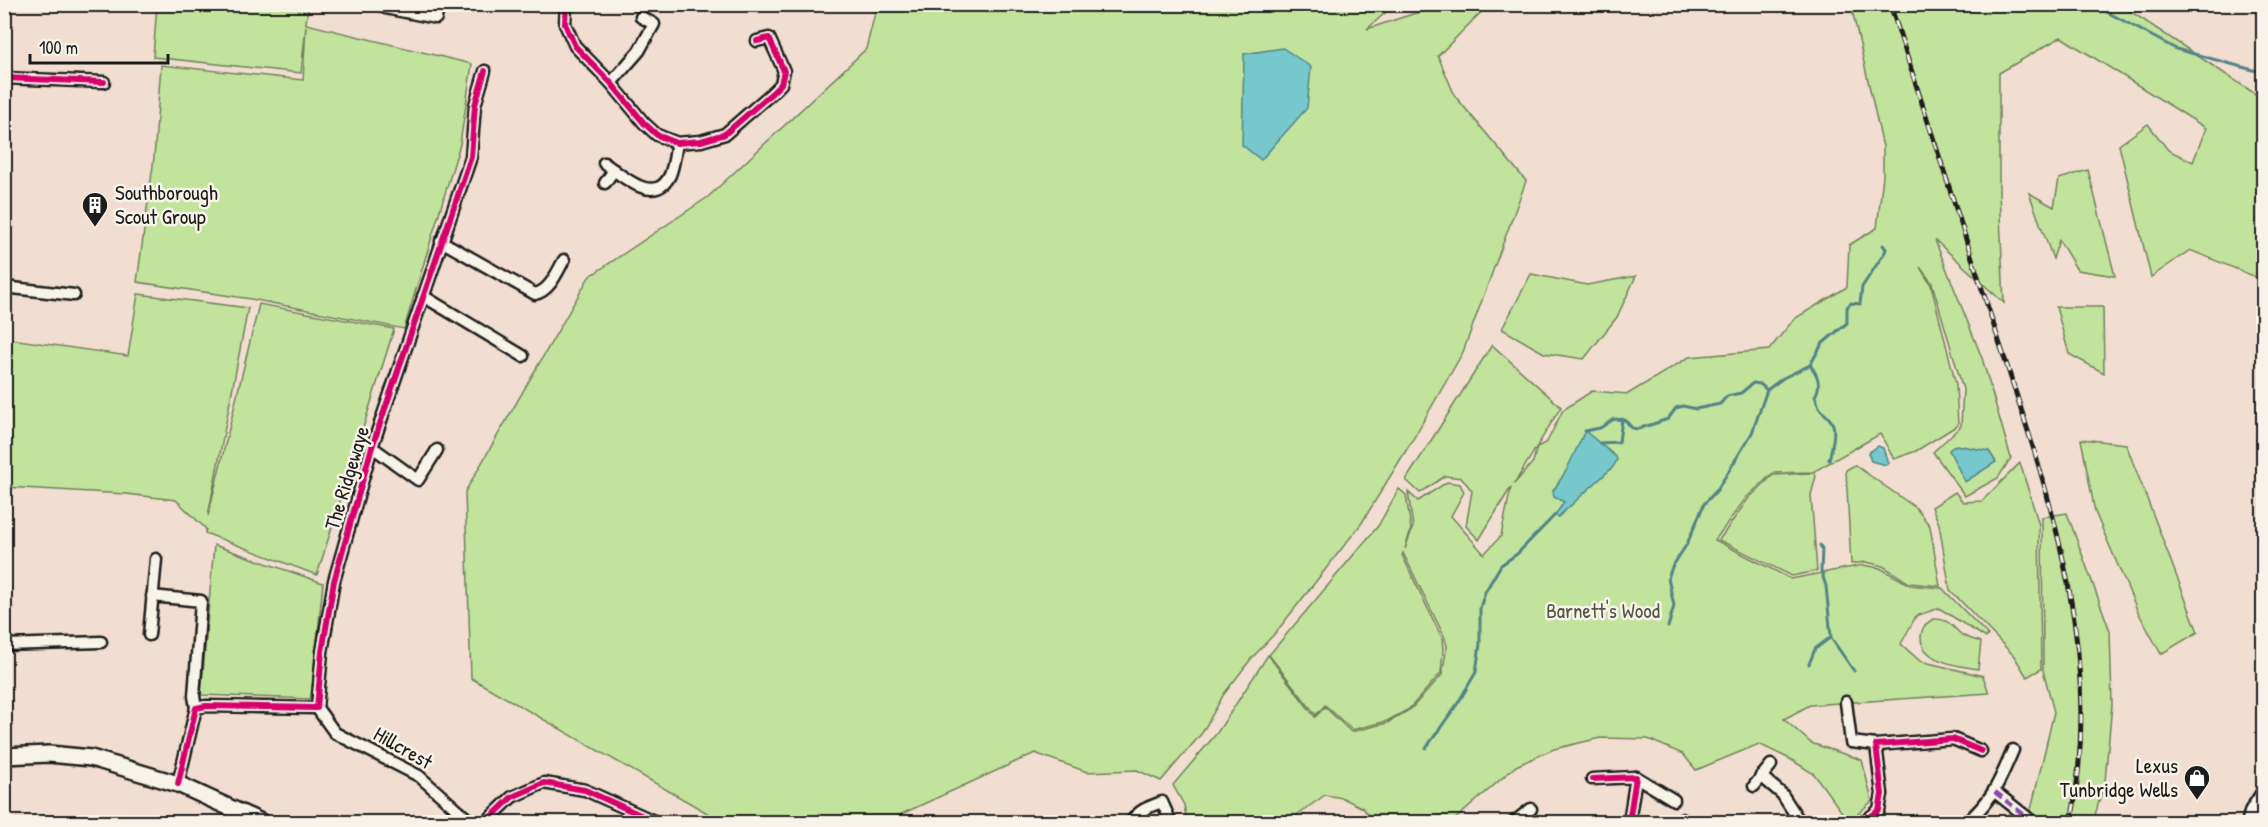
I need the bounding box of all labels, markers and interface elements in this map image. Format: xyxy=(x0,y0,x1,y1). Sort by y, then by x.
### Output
scale bar xyxy=(30,27,168,65)
text: 100 m xyxy=(39,35,78,60)
place label: Southborough Scout Group xyxy=(115,178,218,231)
building icon: Southborough Scout Group xyxy=(80,190,110,228)
street label: The Ridgewaye xyxy=(317,422,376,533)
park label: Barnett's Wood xyxy=(1546,596,1660,625)
street label: Hillcrest xyxy=(369,719,439,776)
place label: Lexus Tunbridge Wells xyxy=(2060,751,2178,804)
shop icon: Lexus Tunbridge Wells xyxy=(2182,763,2212,801)

